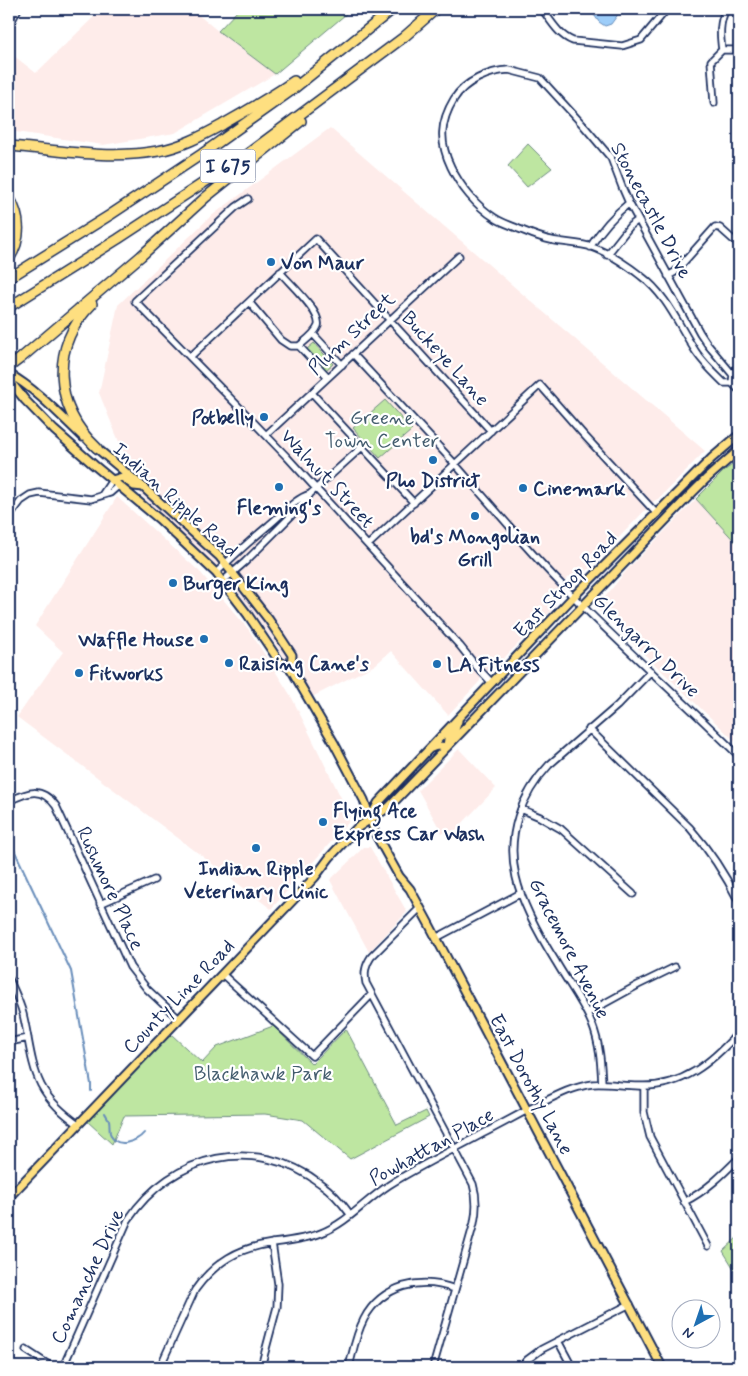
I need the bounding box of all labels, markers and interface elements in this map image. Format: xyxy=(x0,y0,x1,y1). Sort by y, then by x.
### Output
street label: Stonecastle Drive xyxy=(603,138,698,283)
road number: I 675 xyxy=(200,150,256,182)
place label: Von Maur xyxy=(281,250,365,277)
marker: Von Maur xyxy=(265,256,277,268)
street label: Plum Street xyxy=(302,286,402,382)
street label: Buckeye Lane xyxy=(395,306,495,412)
place label: Potbelly xyxy=(191,405,254,432)
park label: Greene Town Center xyxy=(325,405,439,455)
marker: Potbelly xyxy=(258,411,270,423)
street label: Walnut Street xyxy=(274,423,380,535)
street label: Indian Ripple Road xyxy=(106,436,244,564)
marker: Pho District xyxy=(427,454,439,466)
place label: Pho District xyxy=(386,468,480,495)
place label: Cinemark xyxy=(533,476,626,503)
marker: Fleming's xyxy=(273,481,285,493)
marker: Cinemark xyxy=(517,482,529,494)
place label: Fleming's xyxy=(237,495,321,524)
marker: bd's Mongolian Grill xyxy=(469,510,481,522)
place label: bd's Mongolian Grill xyxy=(410,524,540,574)
street label: East Stroop Road xyxy=(508,526,624,644)
place label: Burger King xyxy=(183,571,289,600)
marker: Burger King xyxy=(167,577,179,589)
street label: Glengarry Drive xyxy=(586,588,706,704)
place label: Waffle House xyxy=(77,627,194,654)
marker: Waffle House xyxy=(198,633,210,645)
place label: Raising Cane's xyxy=(239,651,369,678)
place label: LA Fitness xyxy=(447,652,540,679)
marker: Raising Cane's xyxy=(223,657,235,669)
marker: LA Fitness xyxy=(431,658,443,670)
place label: Fitworks xyxy=(89,661,163,688)
marker: Fitworks xyxy=(73,667,85,679)
place label: Flying Ace Express Car Wash xyxy=(333,798,485,848)
marker: Flying Ace Express Car Wash xyxy=(317,816,329,828)
street label: Rushmore Place xyxy=(69,822,150,955)
marker: Indian Ripple Veterinary Clinic xyxy=(250,842,262,854)
place label: Indian Ripple Veterinary Clinic xyxy=(184,856,329,906)
street label: Gracemore Avenue xyxy=(522,874,616,1024)
street label: County Line Road xyxy=(117,934,241,1060)
street label: East Dorothy Lane xyxy=(482,1009,579,1160)
park label: Blackhawk Park xyxy=(194,1061,332,1088)
street label: Powhattan Place xyxy=(364,1102,499,1193)
street label: Comanche Drive xyxy=(45,1205,132,1349)
north arrow xyxy=(670,1298,720,1348)
text: N xyxy=(679,1323,698,1343)

